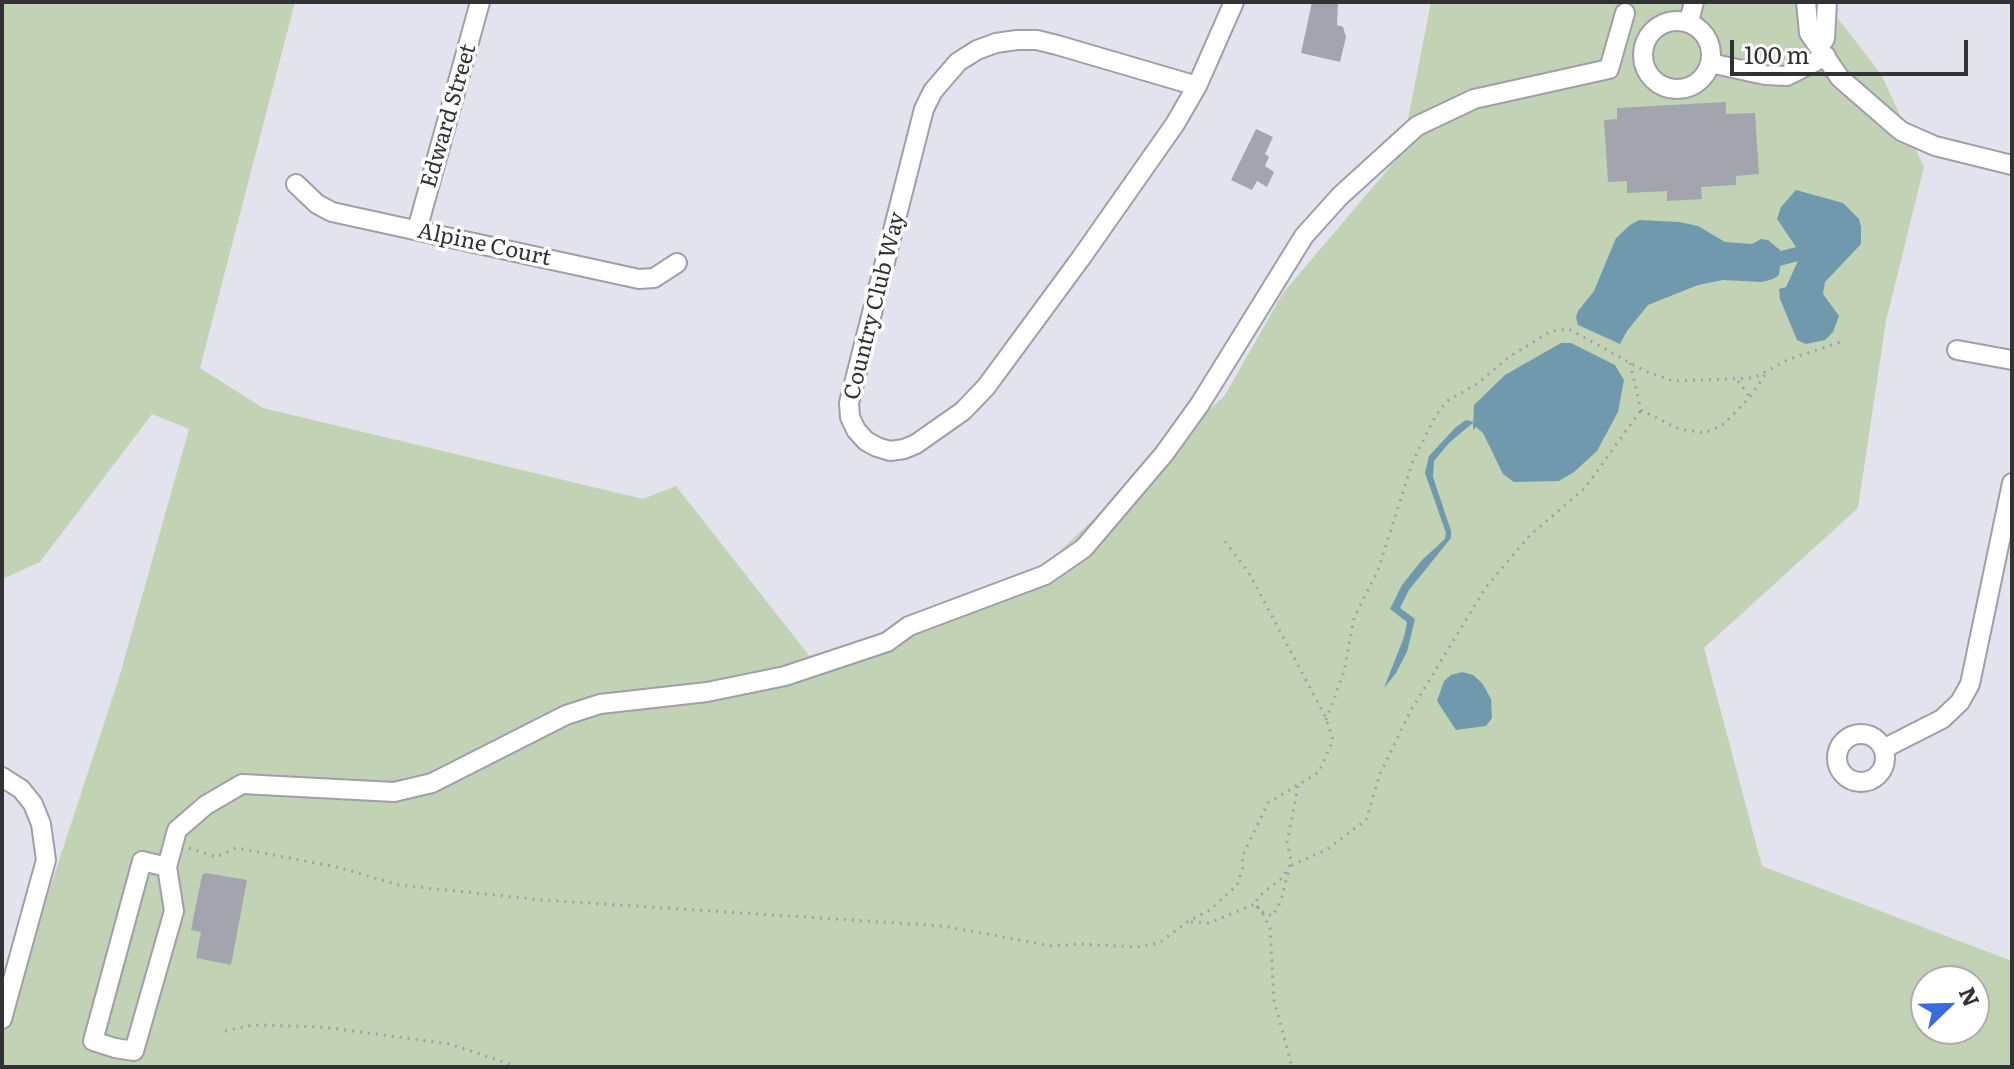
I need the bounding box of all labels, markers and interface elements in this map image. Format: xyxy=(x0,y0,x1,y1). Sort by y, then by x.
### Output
scale bar xyxy=(1734,24,1972,74)
text: 100 m xyxy=(1744,36,1810,71)
street label: Edward Street xyxy=(416,41,482,191)
street label: Country Club Way xyxy=(839,209,911,403)
street label: Alpine Court xyxy=(415,218,553,272)
north arrow xyxy=(1910,965,1990,1045)
text: N xyxy=(1952,981,1990,1011)

